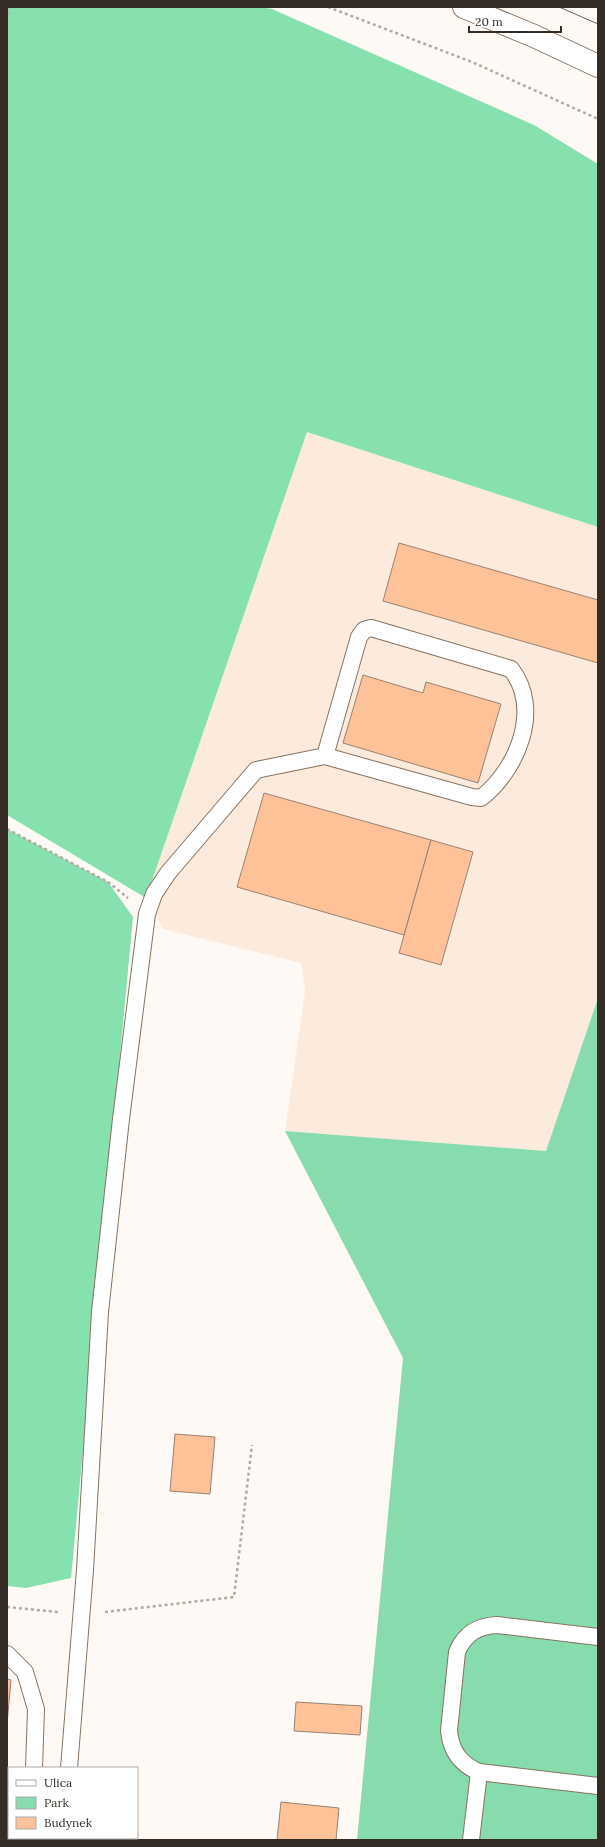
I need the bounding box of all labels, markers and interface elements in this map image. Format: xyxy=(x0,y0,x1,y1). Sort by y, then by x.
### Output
scale bar xyxy=(469,8,561,34)
text: 20 m xyxy=(475,14,503,29)
legend xyxy=(8,1767,138,1839)
text: Ulica xyxy=(44,1775,72,1790)
text: Park xyxy=(44,1795,70,1810)
text: Budynek xyxy=(44,1815,93,1830)

